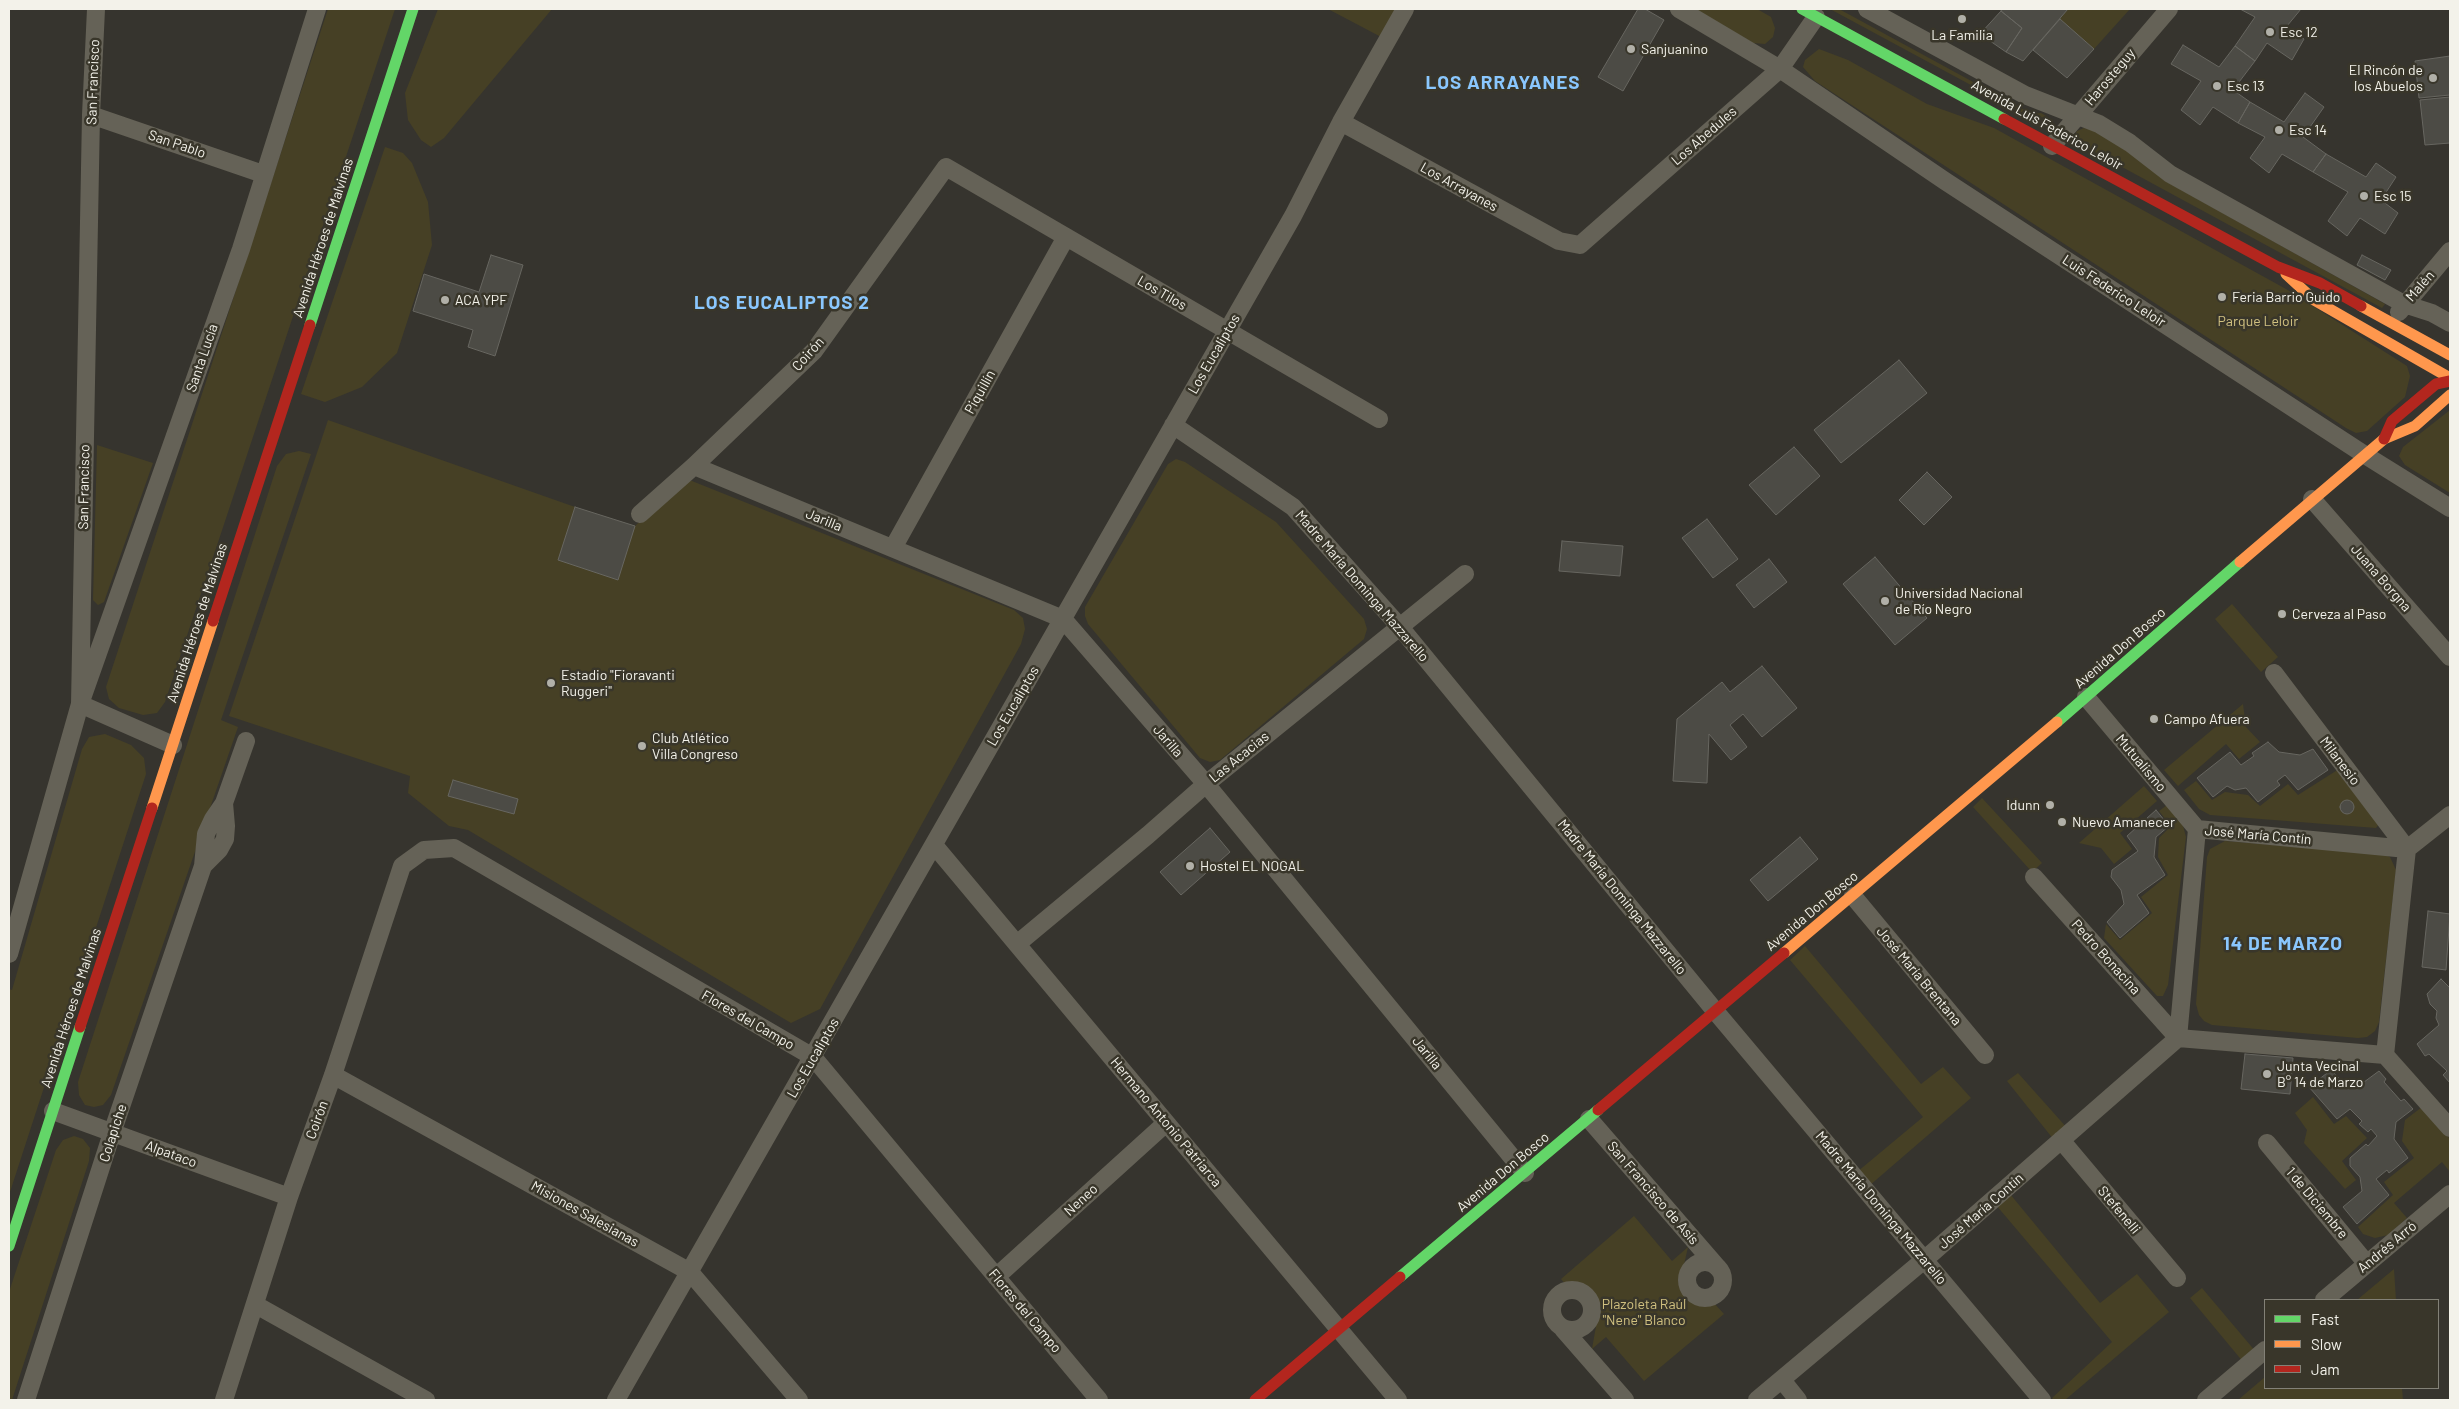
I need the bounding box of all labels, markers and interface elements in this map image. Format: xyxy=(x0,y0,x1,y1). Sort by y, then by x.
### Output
marker: La Familia xyxy=(1956,13,1968,25)
place label: Esc 12 xyxy=(2280,24,2318,40)
marker: Esc 12 xyxy=(2264,26,2276,38)
place label: La Familia xyxy=(1931,27,1993,43)
street label: San Francisco xyxy=(83,39,103,125)
place label: Sanjuanino xyxy=(1641,41,1708,57)
marker: Sanjuanino xyxy=(1625,43,1637,55)
street label: Harosteguy xyxy=(2081,45,2139,109)
place label: El Rincón de los Abuelos xyxy=(2349,62,2423,94)
district label: LOS ARRAYANES xyxy=(1424,72,1582,94)
marker: El Rincón de los Abuelos xyxy=(2427,72,2439,84)
street label: Avenida Luis Federico Leloir xyxy=(1968,76,2126,174)
place label: Esc 13 xyxy=(2227,78,2264,94)
marker: Esc 13 xyxy=(2211,80,2223,92)
street label: Los Abedules xyxy=(1668,103,1740,169)
place label: Esc 14 xyxy=(2289,122,2327,138)
marker: Esc 14 xyxy=(2273,124,2285,136)
street label: San Pablo xyxy=(146,126,208,162)
street label: Avenida Héroes de Malvinas xyxy=(289,156,357,320)
street label: Los Arrayanes xyxy=(1417,159,1501,215)
place label: Esc 15 xyxy=(2374,188,2411,204)
marker: Esc 15 xyxy=(2358,190,2370,202)
street label: Luis Federico Leloir xyxy=(2059,251,2169,331)
street label: Malén xyxy=(2402,267,2438,305)
street label: Los Tilos xyxy=(1134,272,1190,314)
place label: Feria Barrio Guido xyxy=(2232,289,2340,305)
marker: Feria Barrio Guido xyxy=(2216,291,2228,303)
place label: ACA YPF xyxy=(455,292,507,308)
district label: LOS EUCALIPTOS 2 xyxy=(692,292,872,314)
marker: ACA YPF xyxy=(439,294,451,306)
street label: Los Eucaliptos xyxy=(1184,311,1244,397)
park label: Parque Leloir xyxy=(2218,313,2298,329)
street label: Santa Lucía xyxy=(183,322,221,394)
street label: Coirón xyxy=(788,334,828,374)
street label: Piquillín xyxy=(961,367,999,417)
street label: San Francisco xyxy=(75,444,93,530)
street label: Jarilla xyxy=(803,505,845,535)
street label: Madre María Dominga Mazzarello xyxy=(1292,507,1432,665)
street label: Avenida Héroes de Malvinas xyxy=(163,541,231,705)
street label: Juana Borgna xyxy=(2347,541,2415,615)
place label: Universidad Nacional de Río Negro xyxy=(1895,585,2023,618)
marker: Universidad Nacional de Río Negro xyxy=(1879,595,1891,607)
street label: Avenida Don Bosco xyxy=(2071,604,2169,692)
place label: Cerveza al Paso xyxy=(2292,606,2386,622)
marker: Cerveza al Paso xyxy=(2276,608,2288,620)
street label: Los Eucaliptos xyxy=(983,663,1043,749)
place label: Estadio "Fioravanti Ruggeri" xyxy=(561,667,675,700)
marker: Estadio "Fioravanti Ruggeri" xyxy=(545,677,557,689)
place label: Campo Afuera xyxy=(2164,711,2250,727)
marker: Campo Afuera xyxy=(2148,713,2160,725)
street label: Jarilla xyxy=(1149,721,1187,761)
street label: Las Acacias xyxy=(1206,728,1272,786)
place label: Club Atlético Villa Congreso xyxy=(652,730,738,762)
street label: Mutualismo xyxy=(2112,731,2170,795)
street label: Milanesio xyxy=(2316,733,2364,789)
marker: Club Atlético Villa Congreso xyxy=(636,740,648,752)
place label: Idunn xyxy=(2006,797,2040,813)
marker: Idunn xyxy=(2044,799,2056,811)
place label: Nuevo Amanecer xyxy=(2072,814,2175,830)
street label: Madre María Dominga Mazzarello xyxy=(1554,816,1690,978)
marker: Nuevo Amanecer xyxy=(2056,816,2068,828)
street label: José María Contín xyxy=(2204,822,2312,848)
place label: Hostel EL NOGAL xyxy=(1200,858,1304,874)
marker: Hostel EL NOGAL xyxy=(1184,860,1196,872)
street label: Avenida Don Bosco xyxy=(1762,867,1862,955)
street label: Pedro Bonacina xyxy=(2068,916,2144,998)
street label: José María Brentana xyxy=(1873,923,1965,1029)
street label: Avenida Héroes de Malvinas xyxy=(37,926,105,1090)
district label: 14 DE MARZO xyxy=(2222,933,2344,955)
street label: Flores del Campo xyxy=(699,987,797,1053)
street label: Los Eucaliptos xyxy=(783,1015,843,1101)
street label: Jarilla xyxy=(1409,1033,1445,1073)
street label: Hermano Antonio Patriarca xyxy=(1107,1054,1225,1190)
place label: Junta Vecinal B° 14 de Marzo xyxy=(2277,1058,2363,1090)
marker: Junta Vecinal B° 14 de Marzo xyxy=(2261,1068,2273,1080)
street label: Coirón xyxy=(302,1098,332,1142)
street label: Colapiche xyxy=(96,1102,130,1164)
street label: Avenida Don Bosco xyxy=(1453,1128,1553,1216)
street label: Madre María Dominga Mazzarello xyxy=(1812,1128,1950,1288)
street label: Alpataco xyxy=(143,1137,199,1171)
street label: San Francisco de Asís xyxy=(1604,1138,1702,1248)
street label: 1 de Diciembre xyxy=(2282,1164,2352,1242)
street label: José María Contín xyxy=(1935,1170,2027,1252)
street label: Misiones Salesianas xyxy=(528,1177,642,1251)
street label: Neneo xyxy=(1061,1181,1101,1219)
street label: Stefenelli xyxy=(2094,1183,2144,1237)
street label: Andrés Arró xyxy=(2354,1218,2420,1276)
street label: Flores del Campo xyxy=(985,1266,1065,1356)
park label: Plazoleta Raúl "Nene" Blanco xyxy=(1602,1296,1686,1328)
legend xyxy=(2264,1299,2439,1389)
text: Fast xyxy=(2311,1310,2339,1328)
text: Slow xyxy=(2311,1335,2342,1353)
text: Jam xyxy=(2311,1360,2340,1378)

